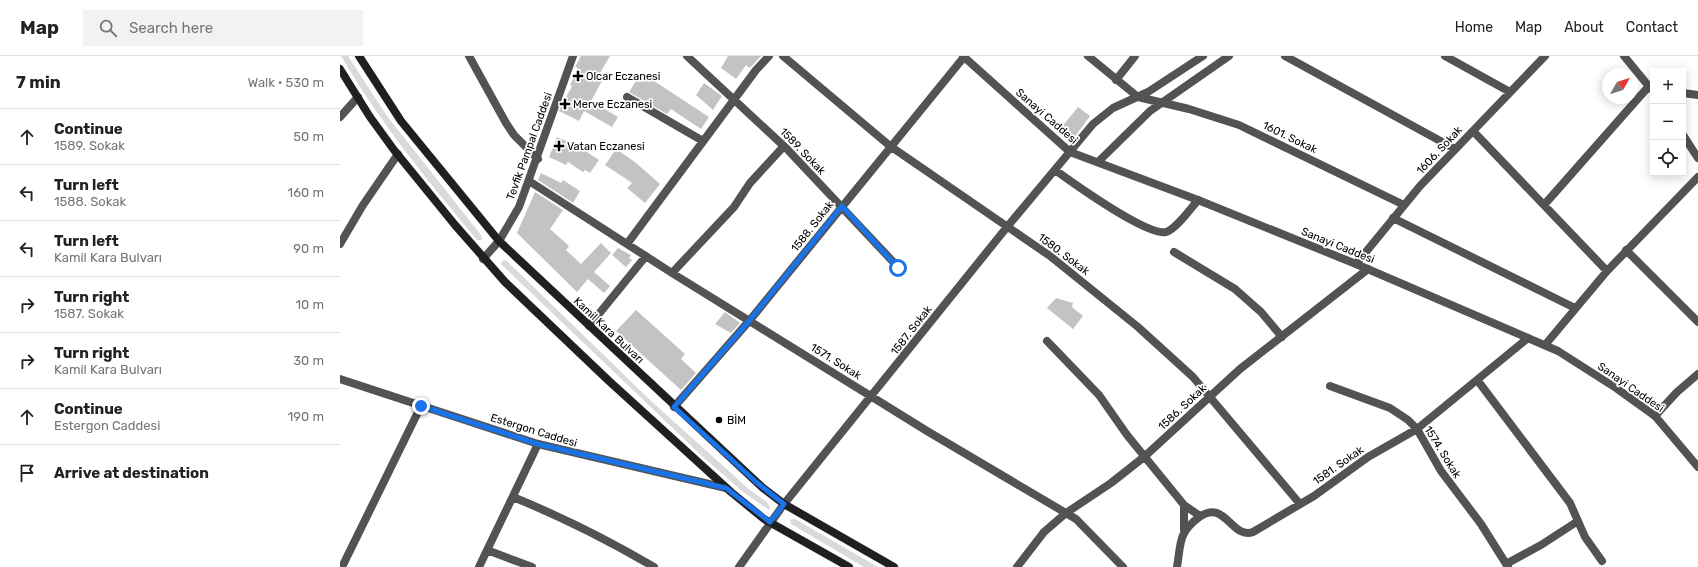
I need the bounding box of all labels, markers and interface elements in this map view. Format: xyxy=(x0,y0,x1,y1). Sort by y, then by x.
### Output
search box xyxy=(83,10,363,46)
text: Map xyxy=(20,16,59,39)
icon: search xyxy=(97,17,119,39)
text: Search here xyxy=(129,19,213,37)
text: Home xyxy=(1455,19,1493,36)
text: Map xyxy=(1515,19,1542,36)
text: About xyxy=(1564,19,1604,36)
text: Contact xyxy=(1626,19,1678,36)
north arrow xyxy=(1602,68,1638,104)
map controls xyxy=(1650,68,1686,176)
button: + xyxy=(1650,68,1686,104)
place label: Olcar Eczanesi xyxy=(586,70,660,83)
marker: Olcar Eczanesi xyxy=(573,71,583,81)
text: 7 min xyxy=(16,72,61,92)
text: Walk · 530 m xyxy=(248,75,324,90)
street label: Sanayi Caddesi xyxy=(1013,86,1080,147)
street label: Tevfik Pampal Caddesi xyxy=(504,91,555,202)
place label: Merve Eczanesi xyxy=(573,98,652,111)
marker: Merve Eczanesi xyxy=(560,99,570,109)
button: − xyxy=(1650,104,1686,140)
street label: 1601. Sokak xyxy=(1260,119,1319,156)
text: Continue xyxy=(54,120,123,138)
street label: 1606. Sokak xyxy=(1414,123,1465,177)
street label: 1589. Sokak xyxy=(777,125,828,178)
icon: ahead xyxy=(16,126,38,148)
text: 50 m xyxy=(293,129,324,144)
text: 1589. Sokak xyxy=(54,138,125,153)
place label: Vatan Eczanesi xyxy=(567,140,645,153)
button: locate xyxy=(1650,140,1686,176)
marker: Vatan Eczanesi xyxy=(554,141,564,151)
text: Turn left xyxy=(54,176,119,194)
icon: left xyxy=(16,182,38,204)
text: 160 m xyxy=(288,185,324,200)
text: 1588. Sokak xyxy=(54,194,126,209)
street label: 1588. Sokak xyxy=(788,198,837,254)
street label: Sanayi Caddesi xyxy=(1299,225,1376,266)
street label: 1580. Sokak xyxy=(1035,231,1092,278)
text: Turn left xyxy=(54,232,119,250)
icon: left xyxy=(16,238,38,260)
text: 90 m xyxy=(293,241,324,256)
text: Kamil Kara Bulvarı xyxy=(54,250,162,265)
route start xyxy=(889,259,907,277)
text: Turn right xyxy=(54,288,129,306)
icon: right xyxy=(16,294,38,316)
street label: Kamil Kara Bulvarı xyxy=(571,294,646,366)
text: 10 m xyxy=(295,297,324,312)
street label: 1587. Sokak xyxy=(888,303,935,358)
text: 1587. Sokak xyxy=(54,306,124,321)
street label: 1571. Sokak xyxy=(808,341,864,382)
text: Turn right xyxy=(54,344,129,362)
icon: right xyxy=(16,350,38,372)
text: 30 m xyxy=(293,353,324,368)
street label: Sanayi Caddesi xyxy=(1595,360,1666,415)
text: Kamil Kara Bulvarı xyxy=(54,362,162,377)
street label: 1586. Sokak xyxy=(1156,382,1209,433)
route end xyxy=(412,397,430,415)
text: Continue xyxy=(54,400,123,418)
icon: ahead xyxy=(16,406,38,428)
text: 190 m xyxy=(288,409,324,424)
street label: Estergon Caddesi xyxy=(489,411,579,450)
place label: BİM xyxy=(727,413,746,427)
marker: BİM xyxy=(714,415,724,425)
text: Estergon Caddesi xyxy=(54,418,160,433)
street label: 1574. Sokak xyxy=(1421,424,1464,481)
street label: 1581. Sokak xyxy=(1310,443,1366,488)
icon: arrive xyxy=(16,462,38,484)
text: Arrive at destination xyxy=(54,464,209,482)

